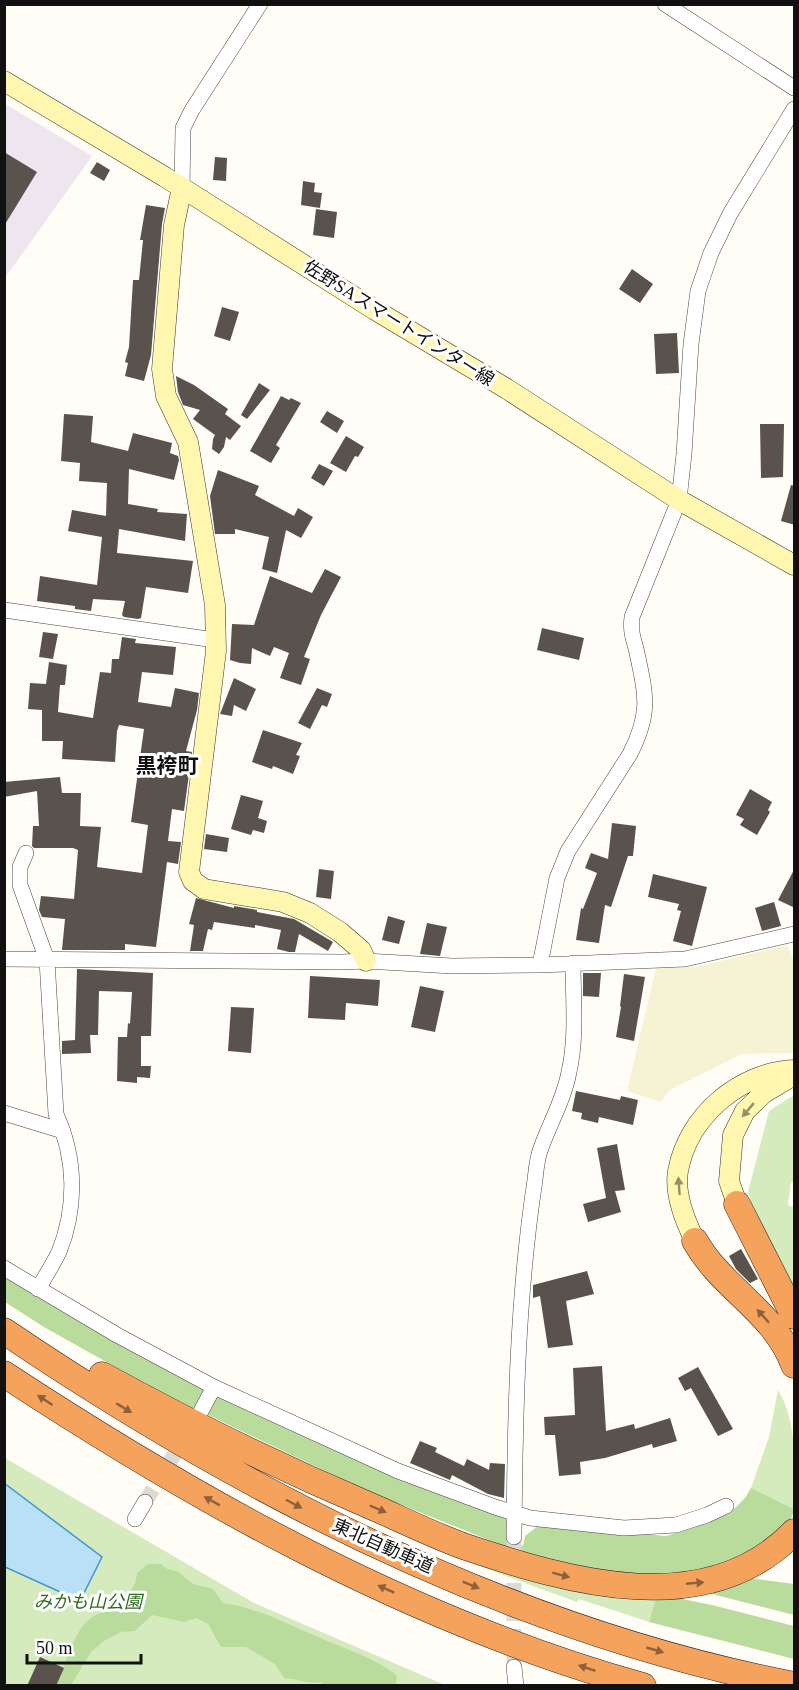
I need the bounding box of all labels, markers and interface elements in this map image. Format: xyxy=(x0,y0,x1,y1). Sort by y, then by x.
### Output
street label: 佐野SAスマートインター線 xyxy=(300,256,498,390)
district label: 黒袴町 xyxy=(136,754,199,778)
one-way arrow xyxy=(742,1102,755,1118)
one-way arrow xyxy=(674,1176,684,1195)
one-way arrow xyxy=(757,1309,770,1324)
one-way arrow xyxy=(37,1395,53,1406)
one-way arrow xyxy=(116,1402,132,1413)
one-way arrow xyxy=(203,1496,220,1506)
one-way arrow xyxy=(285,1499,302,1509)
one-way arrow xyxy=(370,1504,388,1514)
street label: 東北自動車道 xyxy=(330,1515,436,1577)
one-way arrow xyxy=(552,1571,570,1580)
one-way arrow xyxy=(686,1578,705,1588)
one-way arrow xyxy=(462,1581,480,1590)
one-way arrow xyxy=(377,1584,395,1593)
park label: みかも山公園 xyxy=(34,1592,145,1612)
scale bar xyxy=(27,1627,141,1665)
text: 50 m xyxy=(36,1638,73,1658)
one-way arrow xyxy=(646,1646,664,1655)
one-way arrow xyxy=(578,1663,596,1672)

